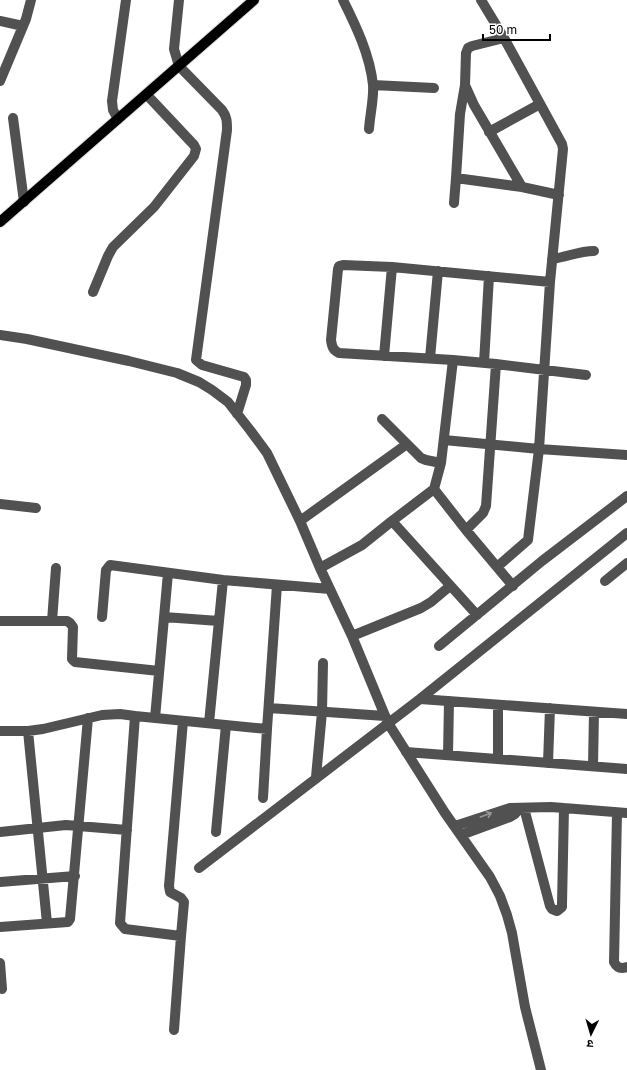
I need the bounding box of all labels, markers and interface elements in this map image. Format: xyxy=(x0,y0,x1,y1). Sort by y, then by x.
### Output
scale bar xyxy=(483,16,550,42)
text: 50 m xyxy=(489,22,517,37)
one-way arrow xyxy=(480,811,493,818)
north arrow xyxy=(571,1014,611,1054)
text: उ xyxy=(586,1038,594,1051)

